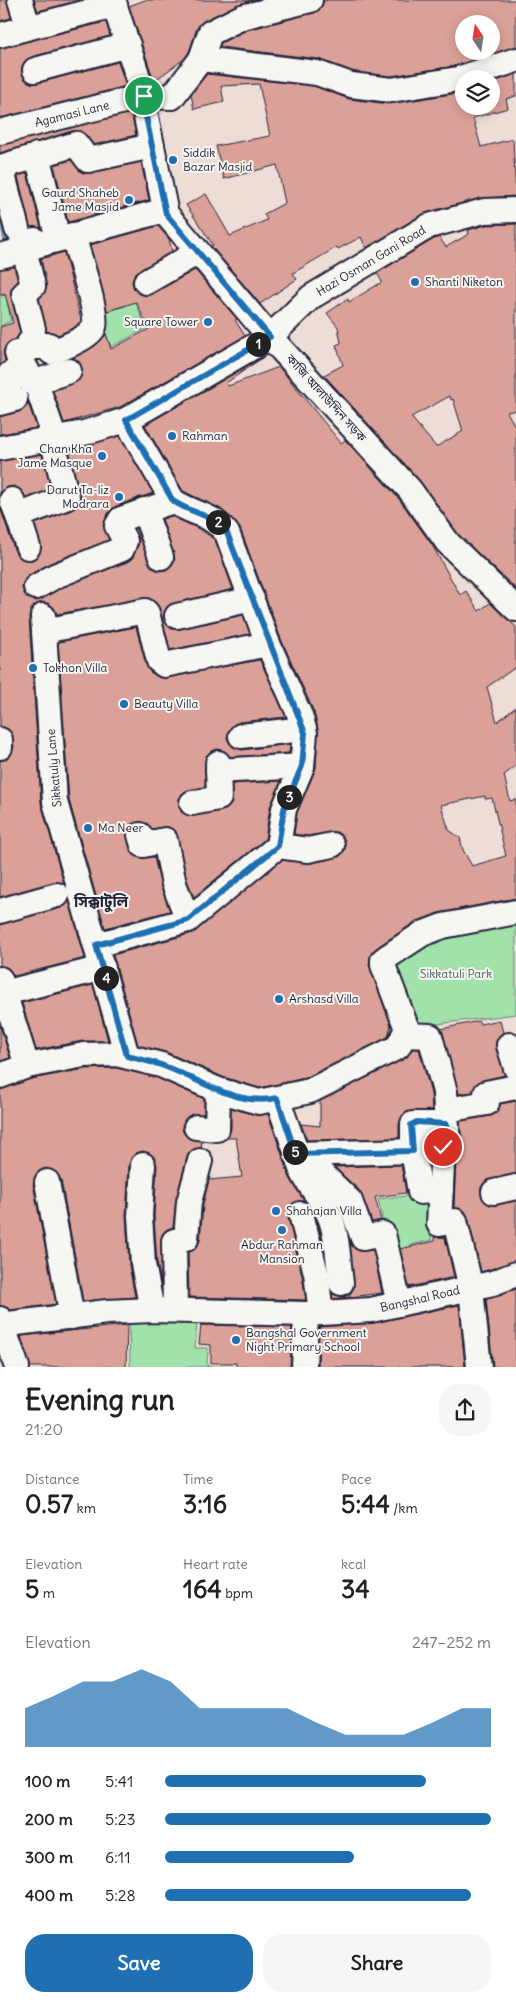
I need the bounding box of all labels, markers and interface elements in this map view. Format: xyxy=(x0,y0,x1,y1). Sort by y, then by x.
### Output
north arrow xyxy=(455,15,500,60)
map controls xyxy=(455,15,500,115)
button: layers xyxy=(455,70,500,115)
pin xyxy=(123,75,165,117)
icon: arrive xyxy=(130,82,158,110)
street label: Agamasi Lane xyxy=(33,97,111,130)
place label: Siddik Bazar Masjid xyxy=(183,145,252,174)
marker: Siddik Bazar Masjid xyxy=(167,154,179,166)
place label: Gaurd Shaheb Jame Masjid xyxy=(41,185,119,214)
marker: Gaurd Shaheb Jame Masjid xyxy=(123,194,135,206)
street label: Hazi Osman Gani Road xyxy=(313,222,428,299)
place label: Shanti Niketon xyxy=(425,274,503,289)
marker: Shanti Niketon xyxy=(409,276,421,288)
place label: Square Tower xyxy=(124,314,198,329)
marker: Square Tower xyxy=(202,316,214,328)
pin: 1 xyxy=(246,332,270,356)
text: 1 xyxy=(256,335,261,353)
street label: কাজি আলাউদ্দিন সড়ক xyxy=(283,350,370,445)
place label: Rahman xyxy=(182,428,228,443)
marker: Rahman xyxy=(166,430,178,442)
place label: Chan Kha Jame Masque xyxy=(17,441,92,470)
marker: Chan Kha Jame Masque xyxy=(96,450,108,462)
place label: Darut Ta-liz Modrara xyxy=(46,482,109,511)
marker: Darut Ta-liz Modrara xyxy=(113,491,125,503)
pin: 2 xyxy=(206,510,230,534)
text: 2 xyxy=(215,513,222,531)
place label: Tokhon Villa xyxy=(43,660,107,675)
marker: Tokhon Villa xyxy=(27,662,39,674)
place label: Beauty Villa xyxy=(134,696,198,711)
marker: Beauty Villa xyxy=(118,698,130,710)
street label: Sikkatuly Lane xyxy=(43,728,64,808)
pin: 3 xyxy=(276,784,302,810)
text: 3 xyxy=(286,788,293,806)
place label: Ma Neer xyxy=(98,820,143,835)
marker: Ma Neer xyxy=(82,822,94,834)
district label: সিক্কাটুলি xyxy=(73,892,129,913)
pin: 4 xyxy=(94,966,118,990)
park label: Sikkatuli Park xyxy=(420,966,492,981)
text: 4 xyxy=(102,969,111,987)
place label: Arshasd Villa xyxy=(289,991,359,1006)
marker: Arshasd Villa xyxy=(273,993,285,1005)
pin xyxy=(422,1126,464,1168)
icon: check xyxy=(429,1133,457,1161)
pin: 5 xyxy=(282,1140,308,1164)
text: 5 xyxy=(291,1143,300,1161)
place label: Shahajan Villa xyxy=(286,1203,362,1218)
marker: Shahajan Villa xyxy=(270,1205,282,1217)
marker: Abdur Rahman Mansion xyxy=(276,1224,288,1236)
place label: Abdur Rahman Mansion xyxy=(241,1237,323,1266)
street label: Bangshal Road xyxy=(379,1282,461,1315)
place label: Bangshal Government Night Primary School xyxy=(246,1325,367,1354)
marker: Bangshal Government Night Primary School xyxy=(230,1334,242,1346)
text: Evening run xyxy=(25,1382,175,1418)
button: share xyxy=(439,1384,491,1436)
text: 21:20 xyxy=(25,1419,63,1439)
text: Distance xyxy=(25,1470,80,1488)
text: Time xyxy=(183,1470,213,1488)
text: Pace xyxy=(341,1470,371,1488)
text: 0.57 xyxy=(25,1488,73,1520)
text: 3:16 xyxy=(183,1488,227,1520)
text: 5:44 xyxy=(341,1488,390,1520)
text: km xyxy=(73,1499,96,1517)
text: /km xyxy=(390,1499,418,1517)
text: Elevation xyxy=(25,1555,82,1573)
text: Heart rate xyxy=(183,1555,248,1573)
text: kcal xyxy=(341,1555,366,1573)
text: 5 xyxy=(25,1573,39,1605)
text: 164 xyxy=(183,1573,222,1605)
text: 34 xyxy=(341,1573,370,1605)
text: m xyxy=(39,1584,55,1602)
text: bpm xyxy=(222,1584,253,1602)
text: Elevation xyxy=(25,1632,91,1652)
text: 247–252 m xyxy=(412,1632,491,1652)
text: 100 m xyxy=(25,1771,70,1791)
text: 5:41 xyxy=(105,1771,133,1791)
text: 200 m xyxy=(25,1809,73,1829)
text: 5:23 xyxy=(105,1809,136,1829)
text: 300 m xyxy=(25,1847,73,1867)
text: 6:11 xyxy=(105,1847,131,1867)
text: 400 m xyxy=(25,1885,73,1905)
text: 5:28 xyxy=(105,1885,136,1905)
button: Save xyxy=(25,1934,253,1992)
button: Share xyxy=(263,1934,491,1992)

